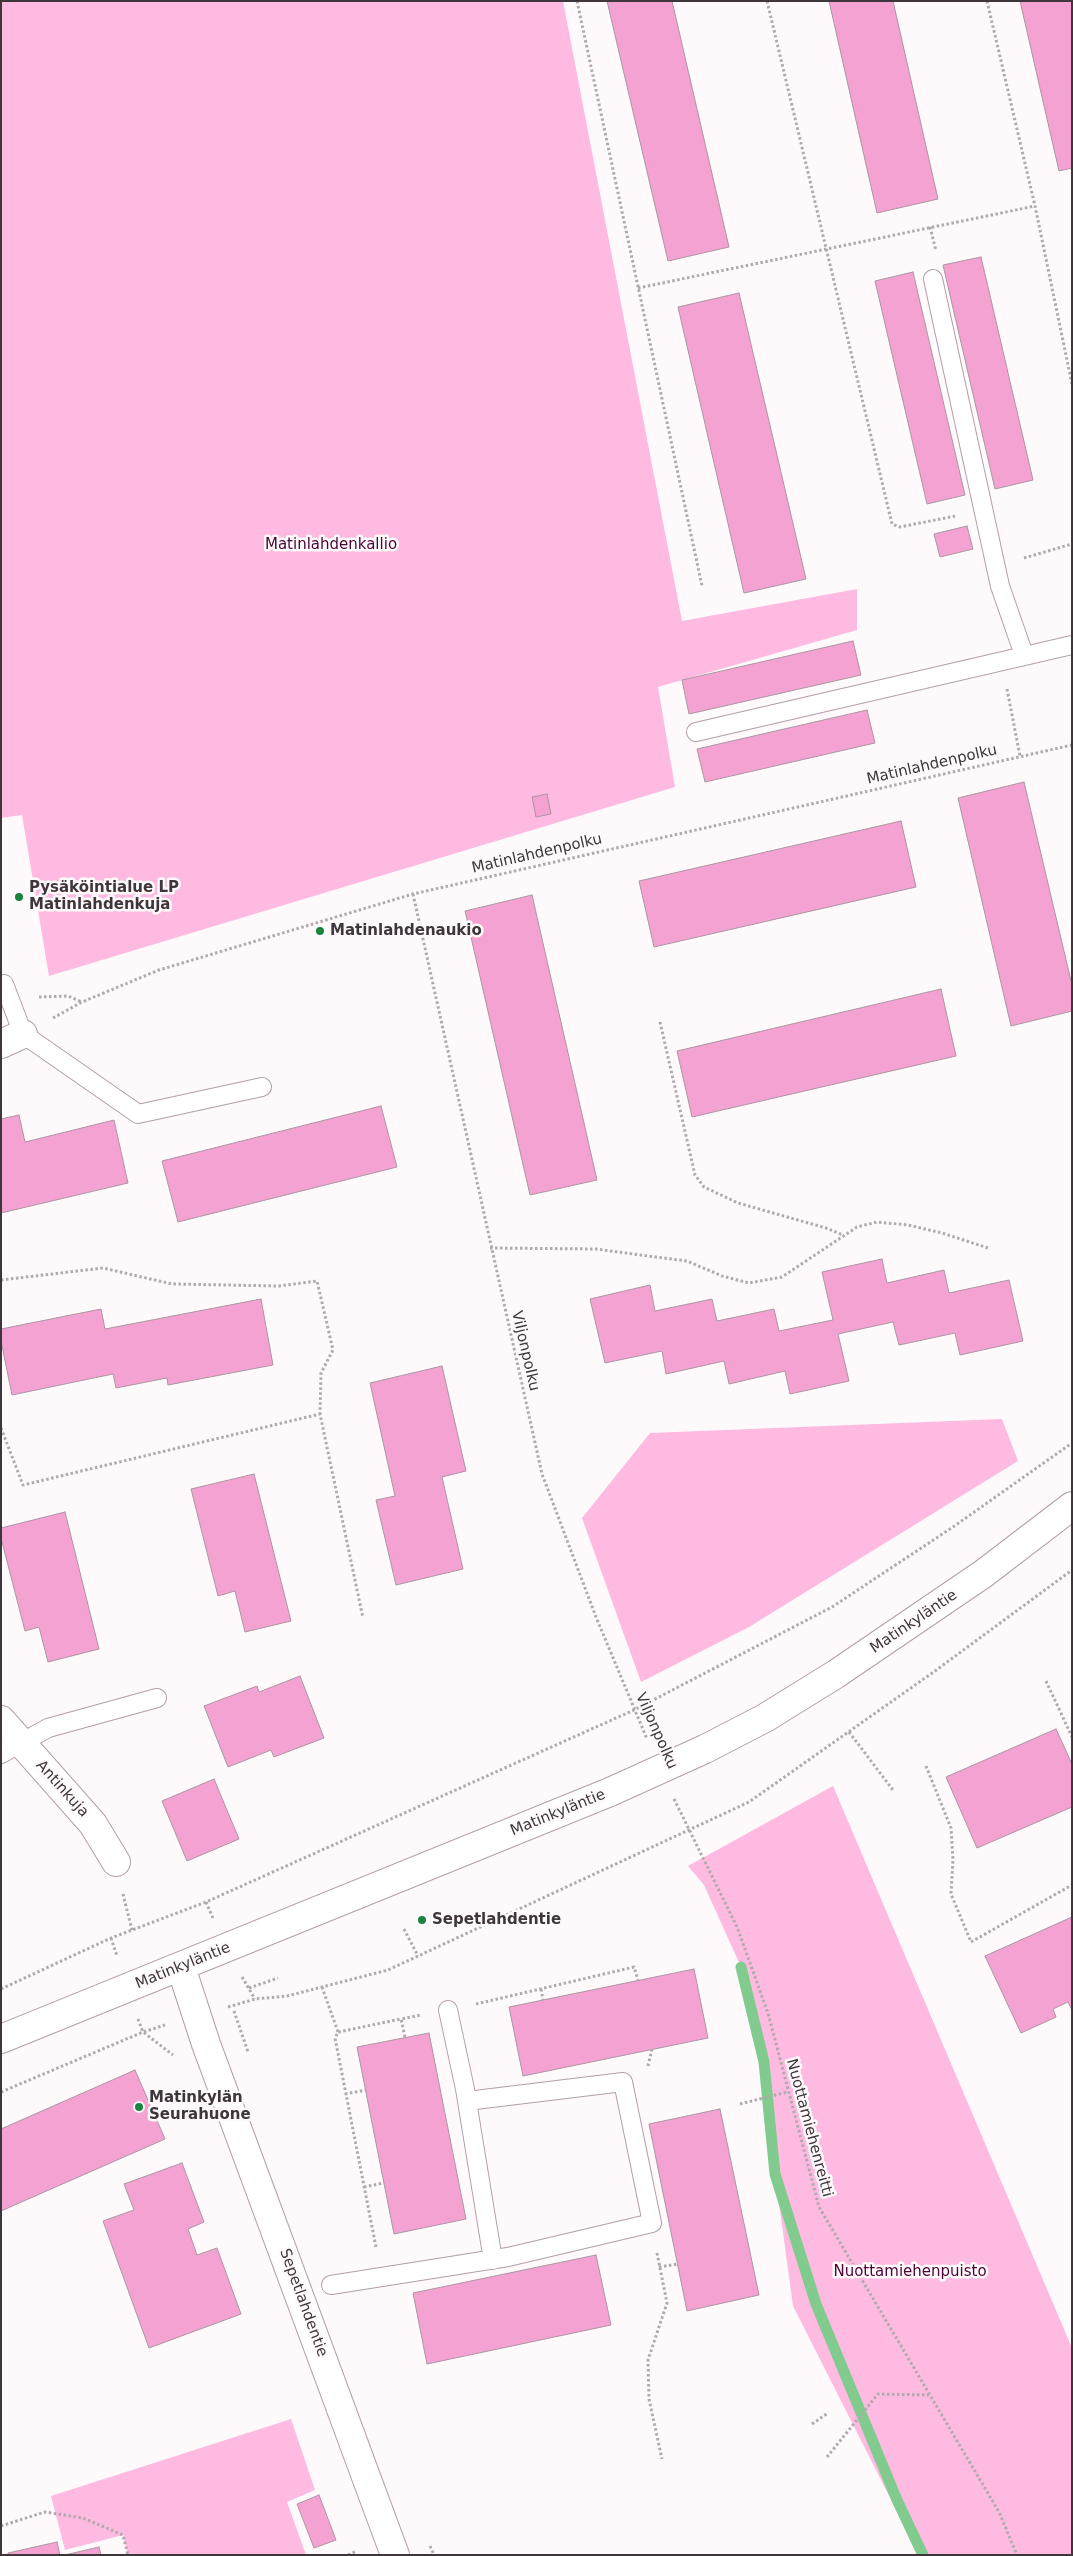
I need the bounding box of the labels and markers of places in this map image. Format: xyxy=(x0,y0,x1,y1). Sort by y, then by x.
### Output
place label: Pysäköintialue LP Matinlahdenkuja xyxy=(29,879,179,914)
marker: Pysäköintialue LP Matinlahdenkuja xyxy=(13,891,25,903)
place label: Matinlahdenaukio xyxy=(330,922,482,940)
marker: Matinlahdenaukio xyxy=(314,925,326,937)
place label: Sepetlahdentie xyxy=(432,1911,561,1929)
marker: Sepetlahdentie xyxy=(416,1914,428,1926)
place label: Matinkylän Seurahuone xyxy=(149,2089,251,2124)
marker: Matinkylän Seurahuone xyxy=(133,2101,145,2113)

